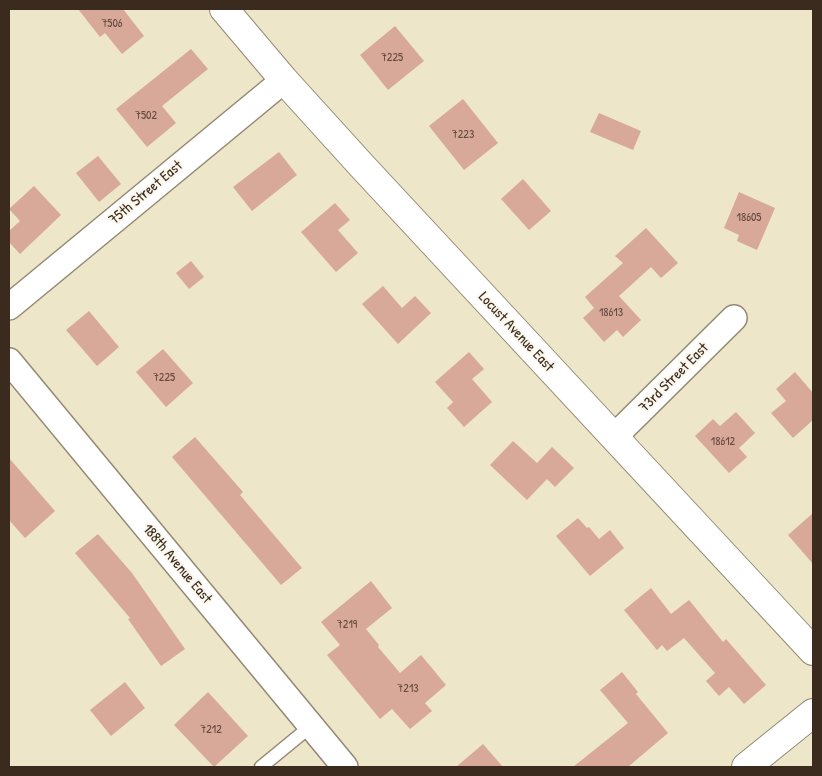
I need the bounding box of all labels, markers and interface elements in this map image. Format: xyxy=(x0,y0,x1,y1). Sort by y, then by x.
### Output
house number: 7506 xyxy=(101,17,123,31)
house number: 7225 xyxy=(381,51,403,65)
house number: 7502 xyxy=(135,109,157,123)
house number: 7223 xyxy=(452,128,474,142)
street label: 75th Street East xyxy=(106,157,186,229)
house number: 18605 xyxy=(737,211,761,225)
street label: Locust Avenue East xyxy=(474,288,558,376)
house number: 18613 xyxy=(599,306,623,320)
street label: 73rd Street East xyxy=(635,339,713,417)
house number: 7225 xyxy=(153,371,175,385)
house number: 18612 xyxy=(711,435,735,449)
street label: 188th Avenue East xyxy=(139,521,215,607)
house number: 7219 xyxy=(337,618,357,632)
house number: 7213 xyxy=(397,682,419,696)
house number: 7212 xyxy=(200,723,222,737)

